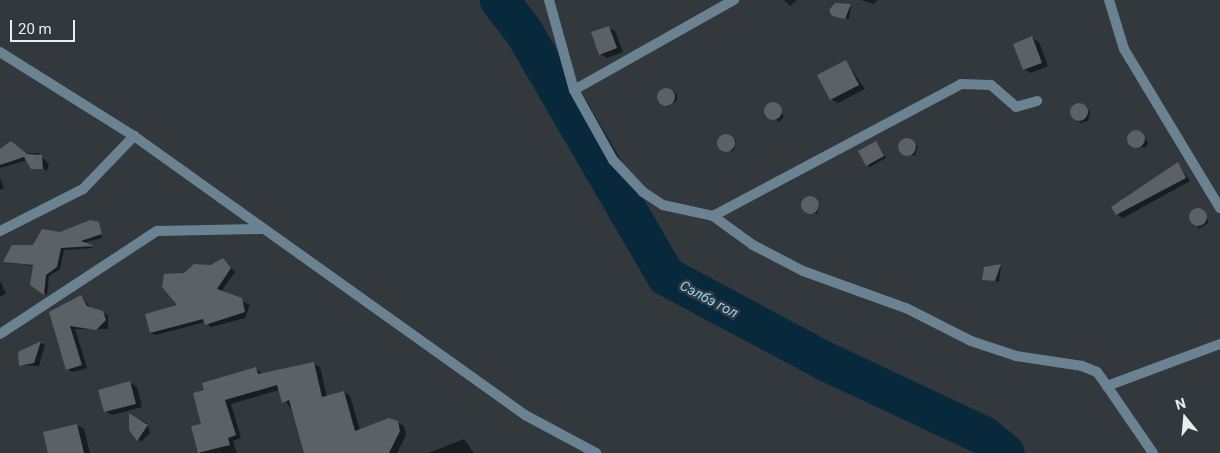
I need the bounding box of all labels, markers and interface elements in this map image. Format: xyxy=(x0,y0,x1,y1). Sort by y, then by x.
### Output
scale bar xyxy=(12,10,78,42)
text: 20 m xyxy=(18,20,52,38)
water label: Сэлбэ гол xyxy=(677,277,741,321)
north arrow xyxy=(1160,393,1210,443)
text: N xyxy=(1174,395,1188,413)

